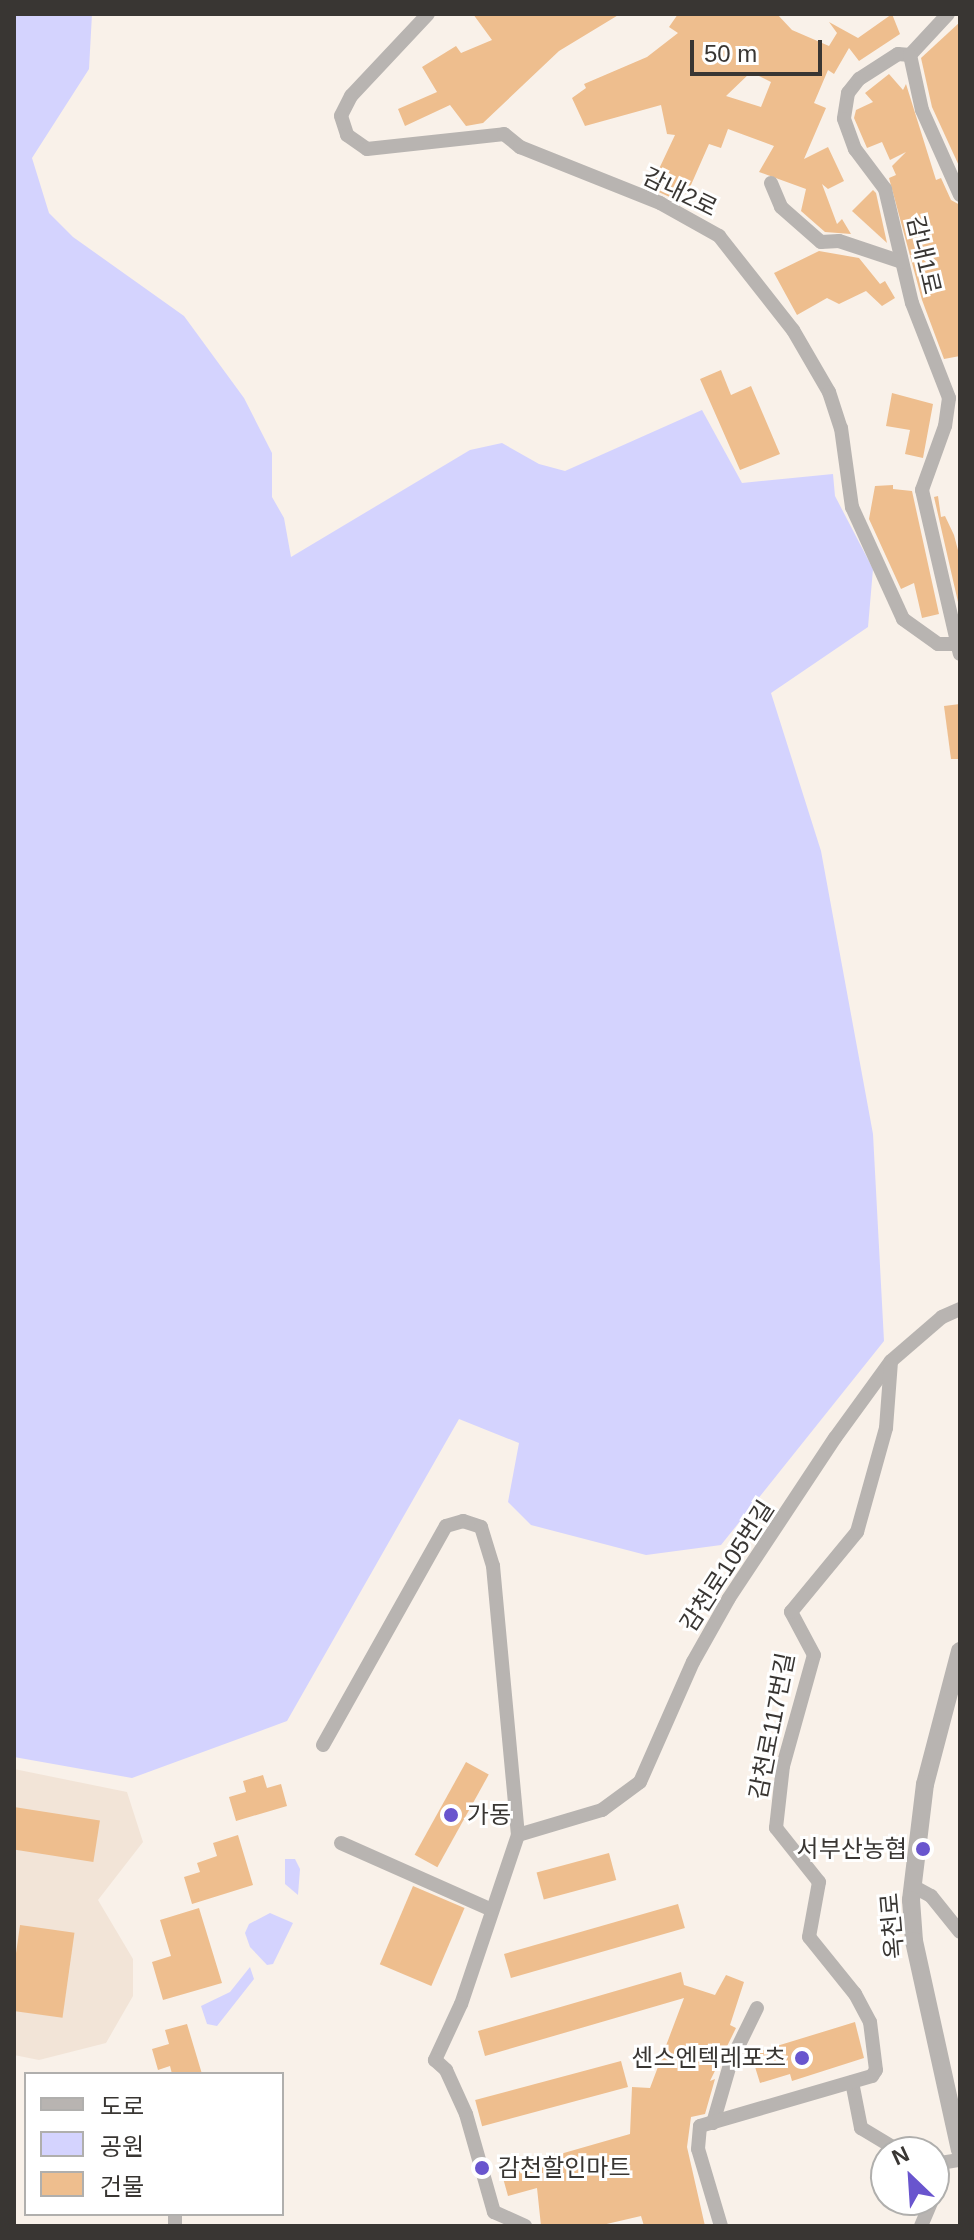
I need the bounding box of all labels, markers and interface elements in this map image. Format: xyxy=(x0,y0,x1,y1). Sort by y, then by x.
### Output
scale bar xyxy=(694,24,826,74)
text: 50 m xyxy=(704,40,757,67)
street label: 감내2로 xyxy=(638,162,722,222)
street label: 감내1로 xyxy=(901,213,947,297)
street label: 감천로105번길 xyxy=(674,1495,780,1637)
street label: 감천로117번길 xyxy=(744,1650,800,1802)
place label: 가동 xyxy=(467,1801,511,1829)
marker: 가동 xyxy=(442,1806,460,1824)
place label: 서부산농협 xyxy=(797,1835,907,1863)
marker: 서부산농협 xyxy=(914,1840,932,1858)
street label: 옥천로 xyxy=(875,1892,909,1960)
place label: 센스엔텍레포츠 xyxy=(631,2044,786,2072)
marker: 센스엔텍레포츠 xyxy=(793,2049,811,2067)
legend xyxy=(24,2072,284,2216)
text: 도로 xyxy=(100,2093,144,2120)
text: 공원 xyxy=(100,2133,144,2160)
north arrow xyxy=(870,2136,950,2216)
text: N xyxy=(888,2141,913,2170)
place label: 감천할인마트 xyxy=(498,2154,630,2182)
marker: 감천할인마트 xyxy=(473,2159,491,2177)
text: 건물 xyxy=(100,2173,144,2200)

